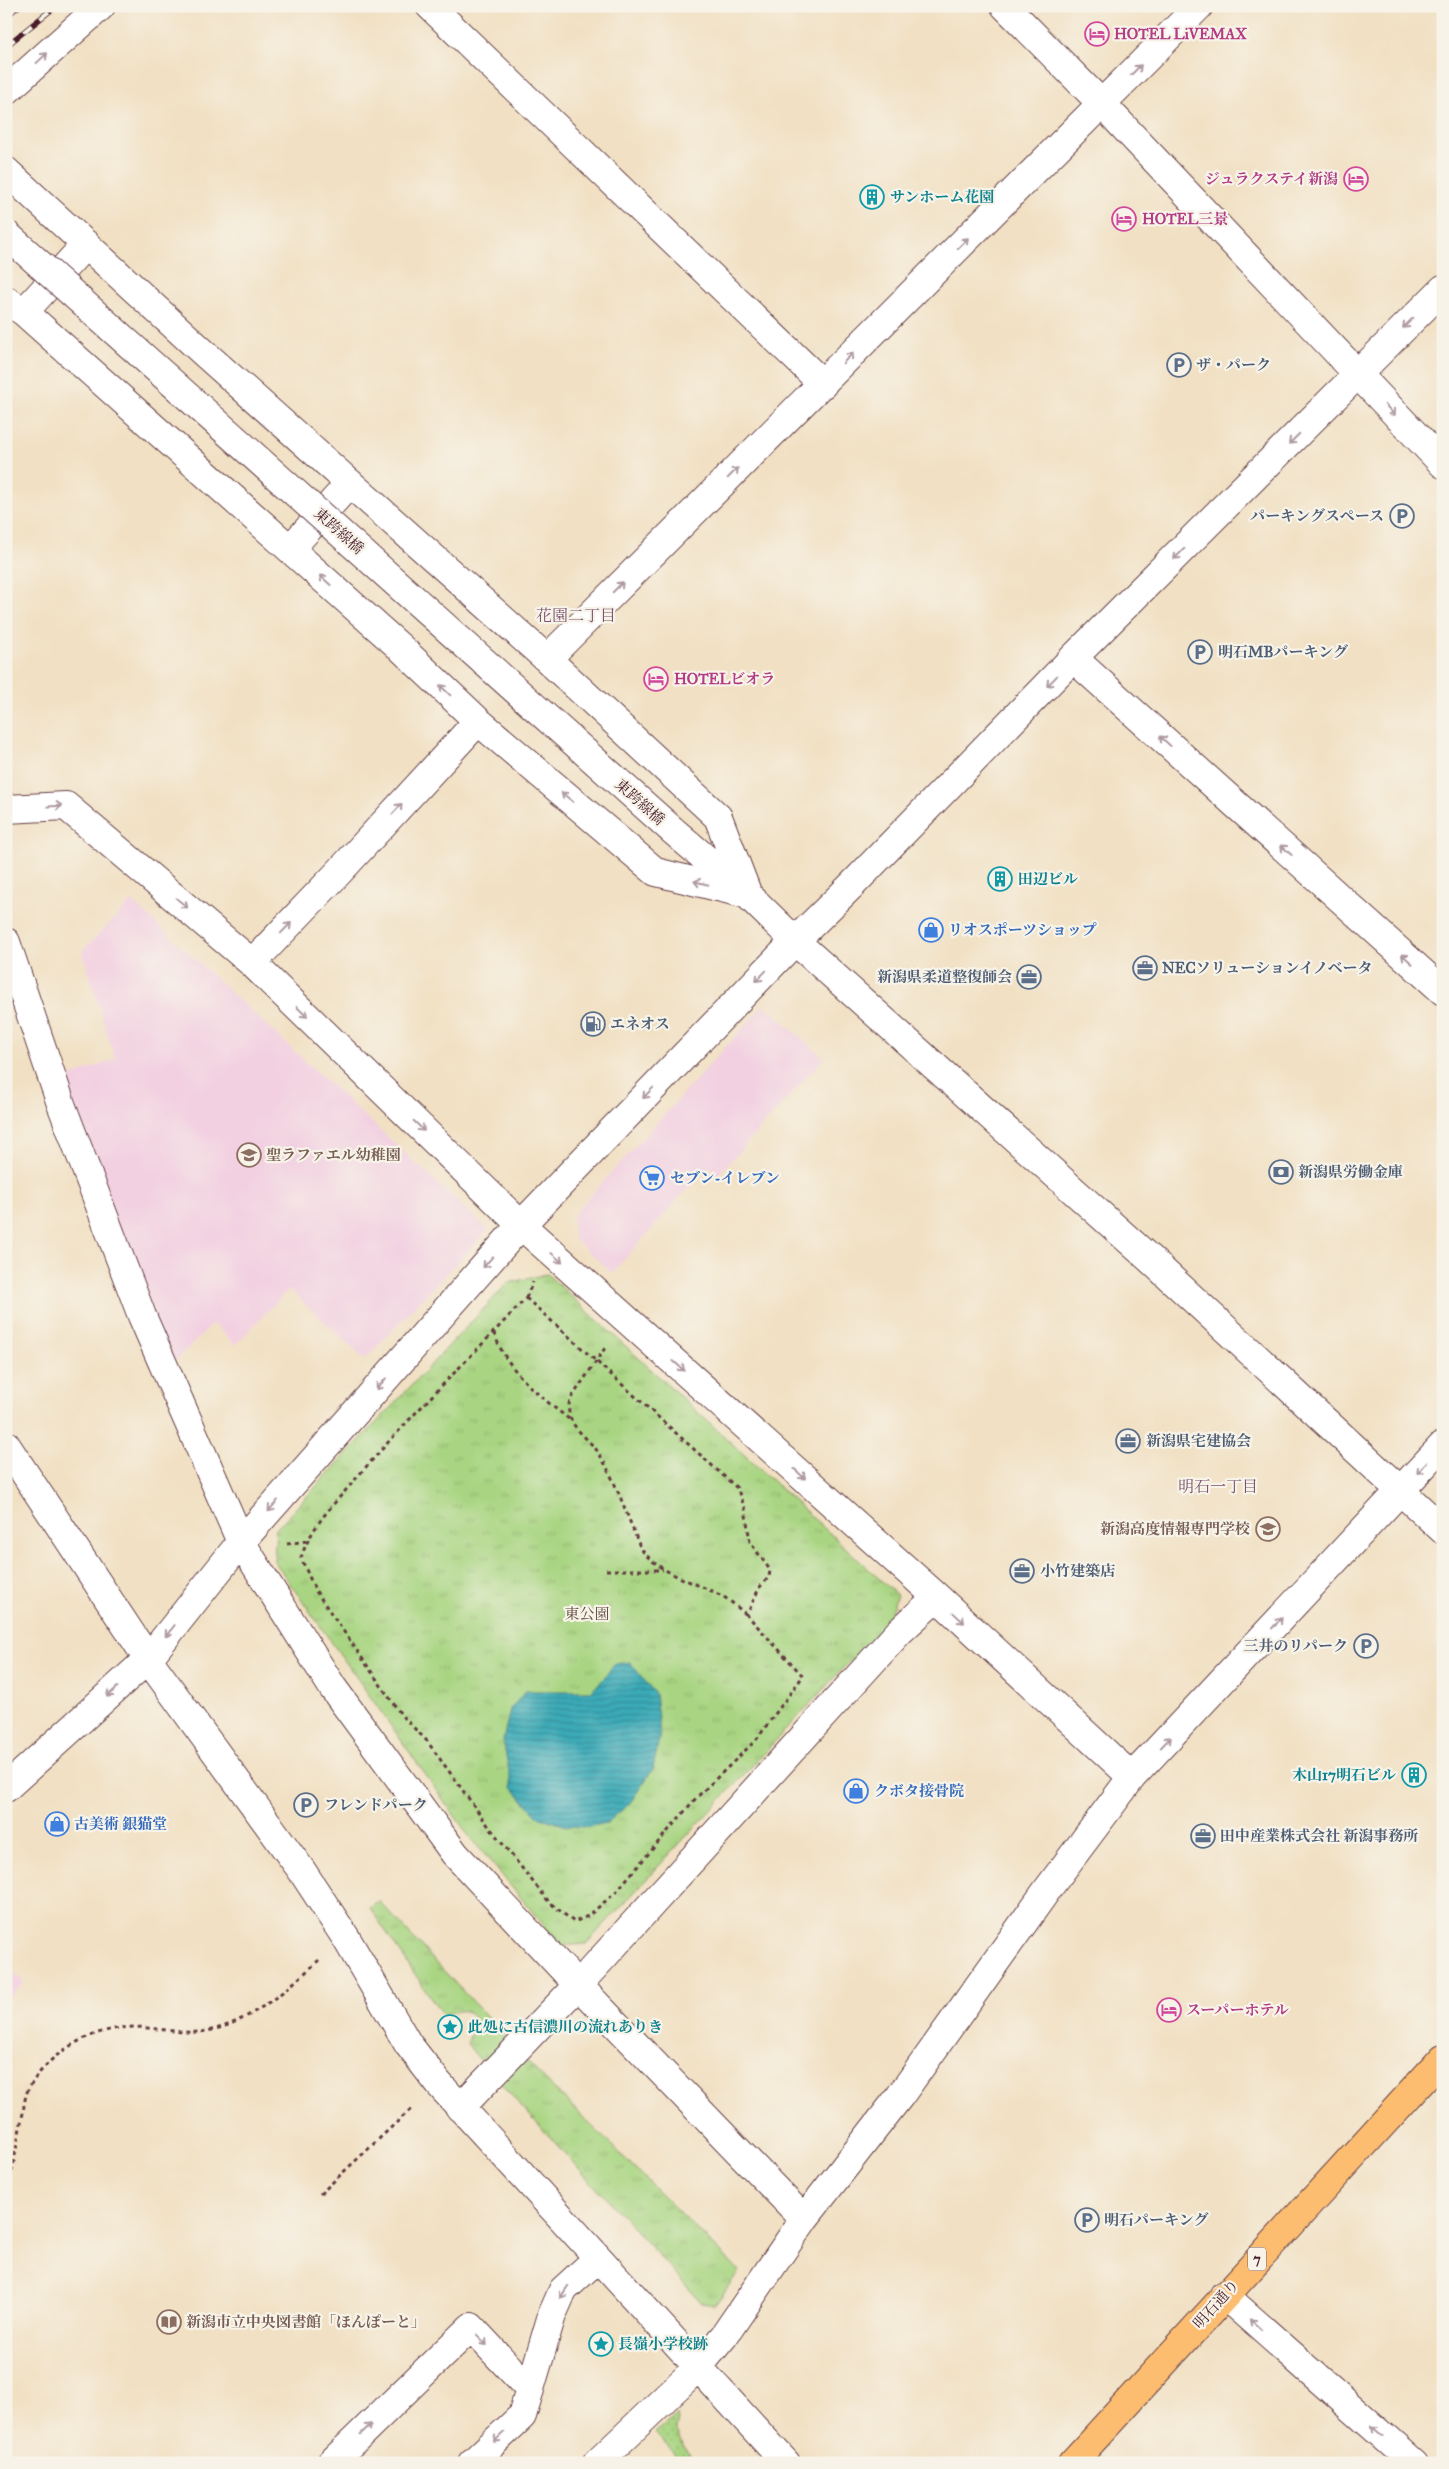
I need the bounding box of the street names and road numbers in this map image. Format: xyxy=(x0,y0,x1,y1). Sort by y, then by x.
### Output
street label: 東跨線橋 xyxy=(311,504,367,558)
street label: 東跨線橋 xyxy=(612,775,668,829)
road number: 7 xyxy=(1248,2248,1266,2270)
street label: 明石通り xyxy=(1189,2276,1243,2332)

